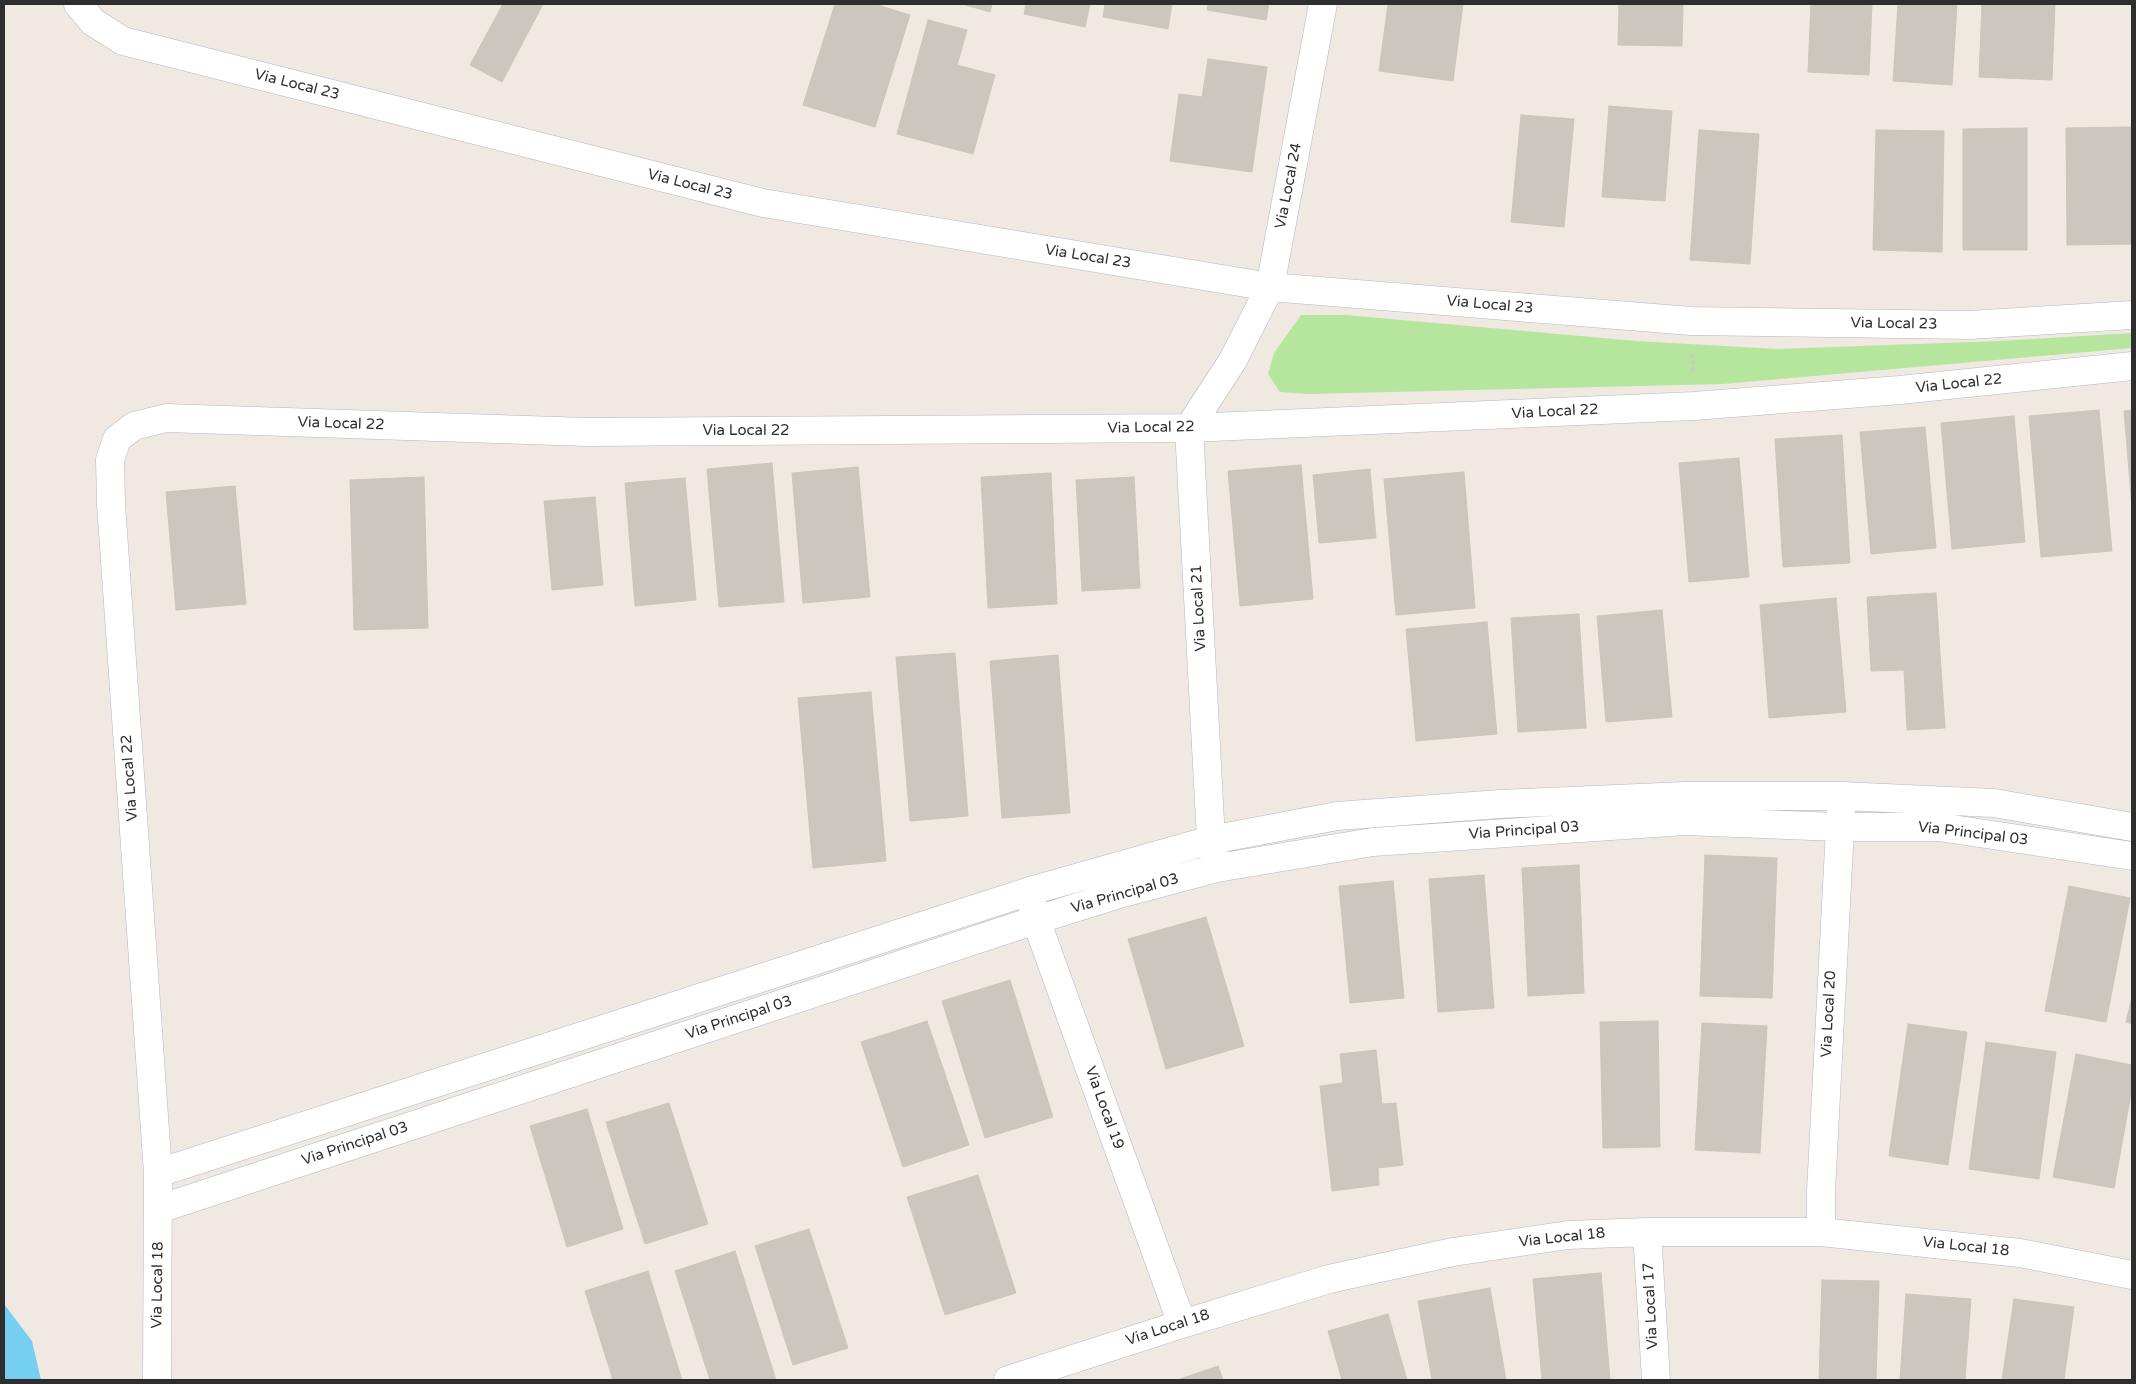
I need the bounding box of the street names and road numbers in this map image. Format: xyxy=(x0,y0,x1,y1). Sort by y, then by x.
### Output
street label: Via Local 23 xyxy=(253,66,341,104)
street label: Via Local 24 xyxy=(1272,142,1306,230)
street label: Via Local 23 xyxy=(646,166,734,204)
street label: Via Local 23 xyxy=(1044,241,1132,273)
street label: Via Local 23 xyxy=(1446,292,1534,318)
street label: Via Local 23 xyxy=(1850,314,1938,334)
street label: Via Local 22 xyxy=(1915,371,2003,397)
street label: Via Local 22 xyxy=(1511,401,1599,423)
street label: Via Local 22 xyxy=(297,413,385,435)
street label: Via Local 22 xyxy=(1107,418,1195,438)
street label: Via Local 22 xyxy=(703,422,789,440)
street label: Via Local 21 xyxy=(1188,564,1210,652)
street label: Via Local 22 xyxy=(118,734,142,822)
street label: Via Principal 03 xyxy=(1468,818,1580,844)
street label: Via Principal 03 xyxy=(1917,818,2029,850)
street label: Via Principal 03 xyxy=(1069,870,1181,918)
street label: Via Local 20 xyxy=(1818,970,1840,1058)
street label: Via Principal 03 xyxy=(683,992,795,1044)
street label: Via Local 19 xyxy=(1081,1064,1127,1152)
street label: Via Principal 03 xyxy=(299,1118,411,1170)
street label: Via Local 18 xyxy=(1518,1225,1606,1251)
street label: Via Local 18 xyxy=(1922,1234,2010,1260)
street label: Via Local 18 xyxy=(148,1241,168,1329)
street label: Via Local 17 xyxy=(1640,1262,1662,1350)
street label: Via Local 18 xyxy=(1124,1306,1212,1350)

